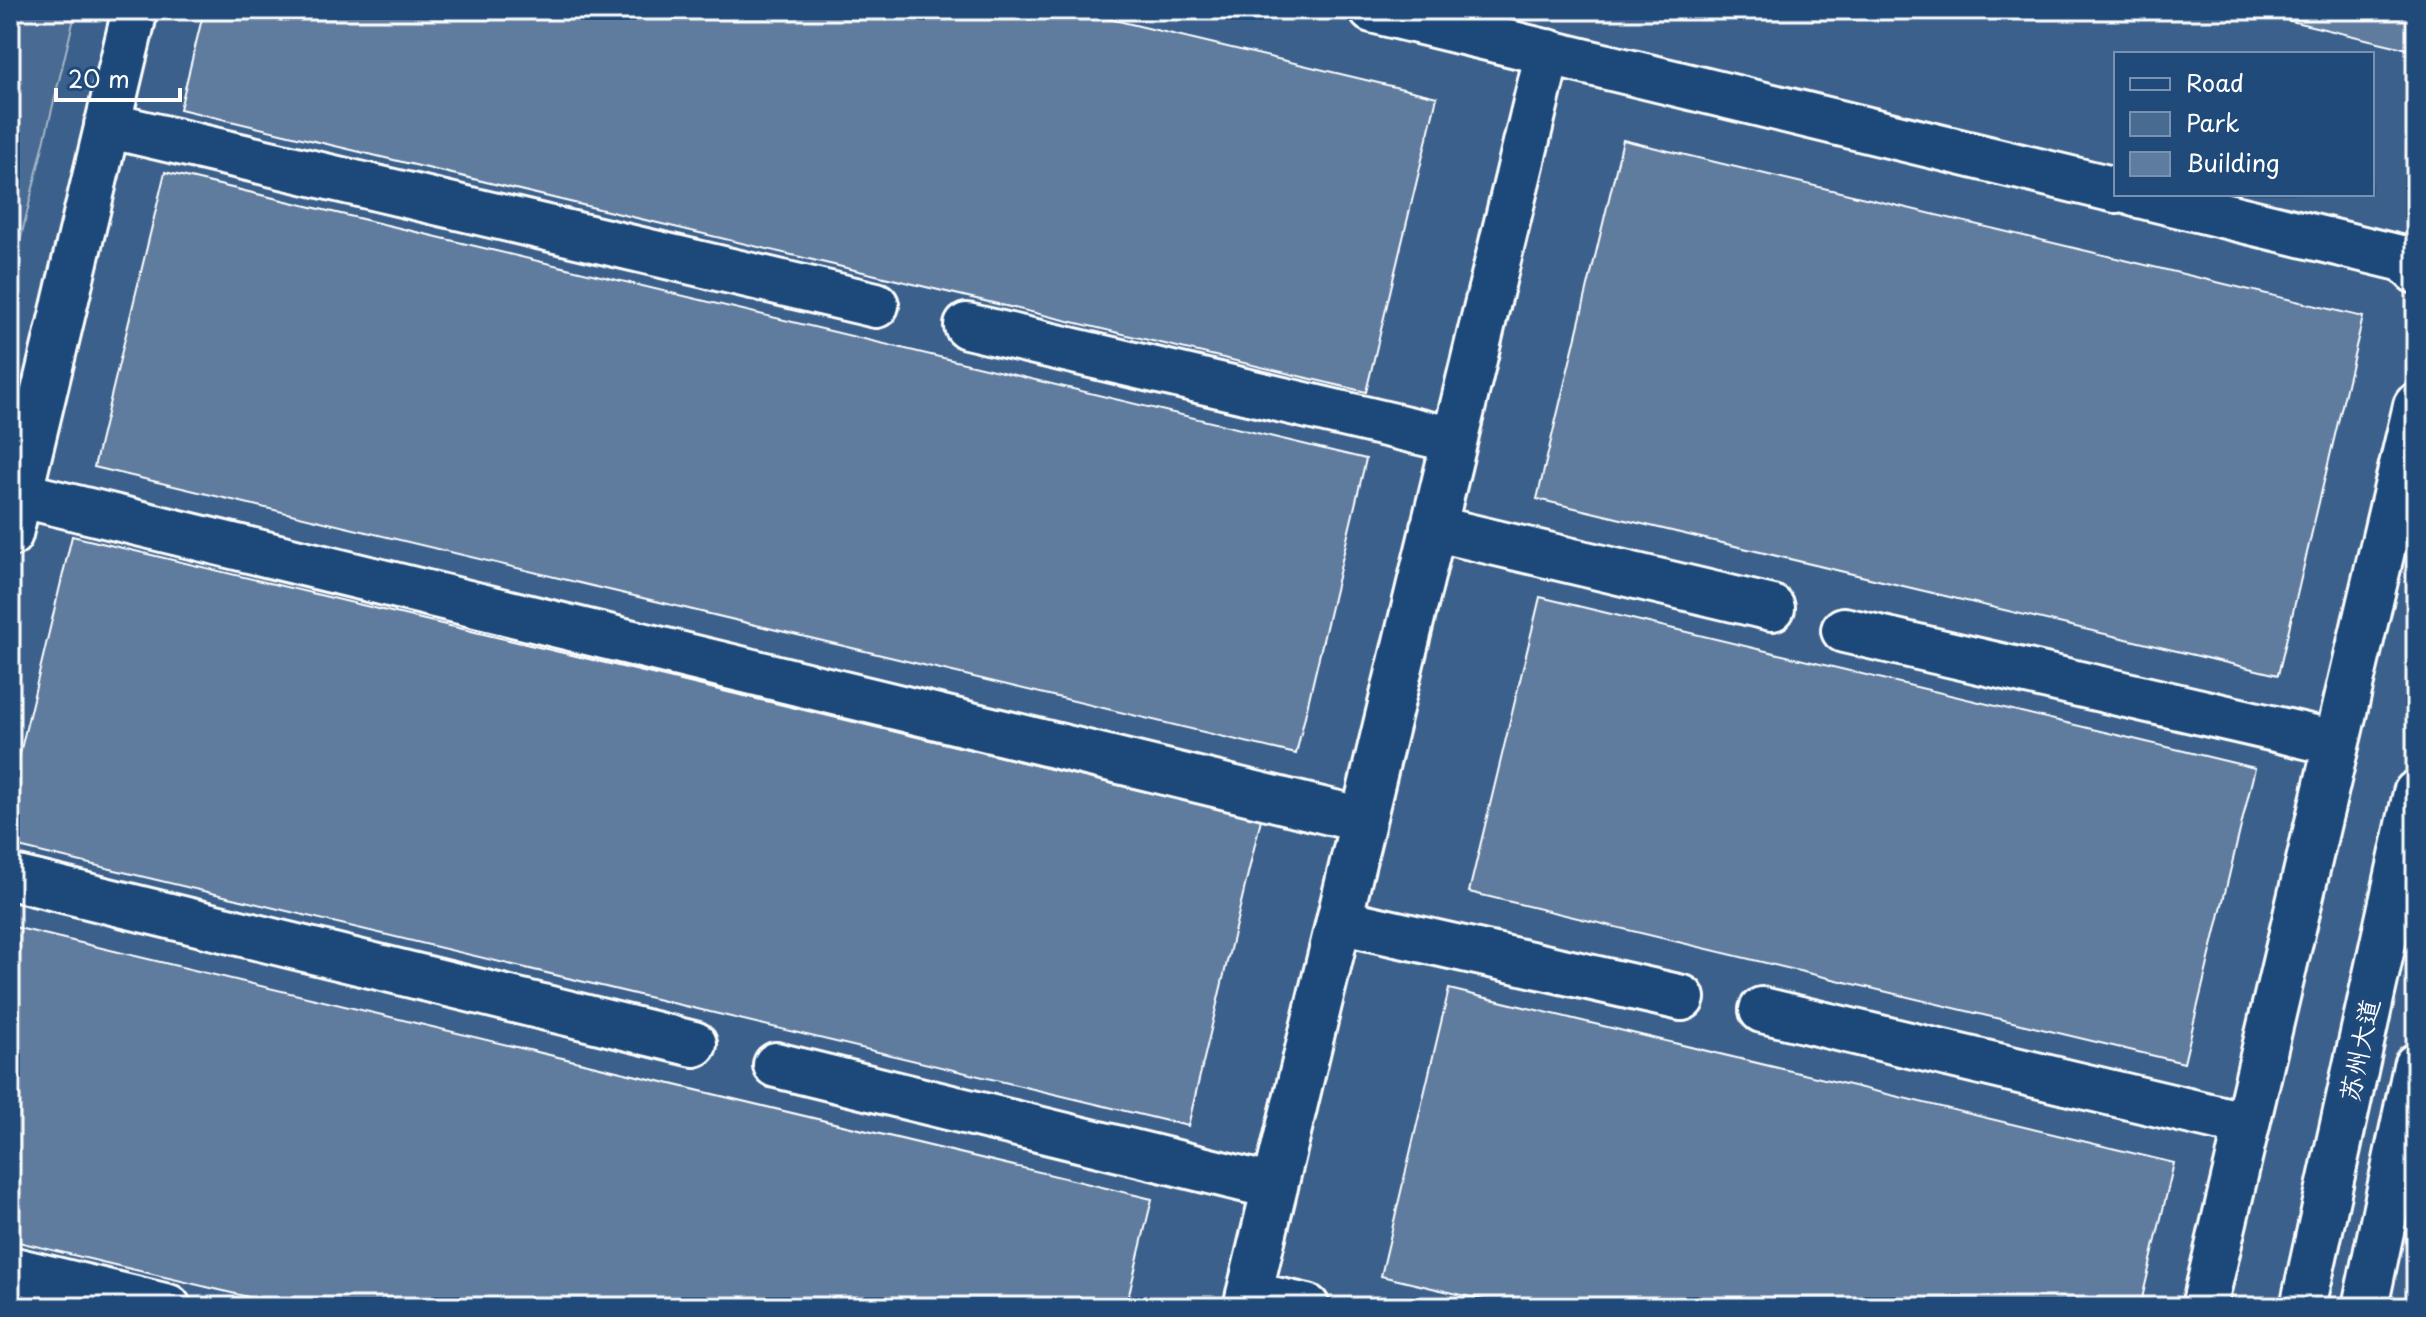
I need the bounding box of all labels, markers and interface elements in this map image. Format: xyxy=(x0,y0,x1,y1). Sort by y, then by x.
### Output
scale bar xyxy=(56,52,180,102)
legend xyxy=(2114,52,2374,196)
text: 20 m xyxy=(68,60,130,96)
text: Road xyxy=(2186,64,2244,100)
text: Park xyxy=(2186,104,2240,140)
text: Building xyxy=(2186,144,2280,180)
street label: 苏州大道 xyxy=(2329,995,2388,1105)

